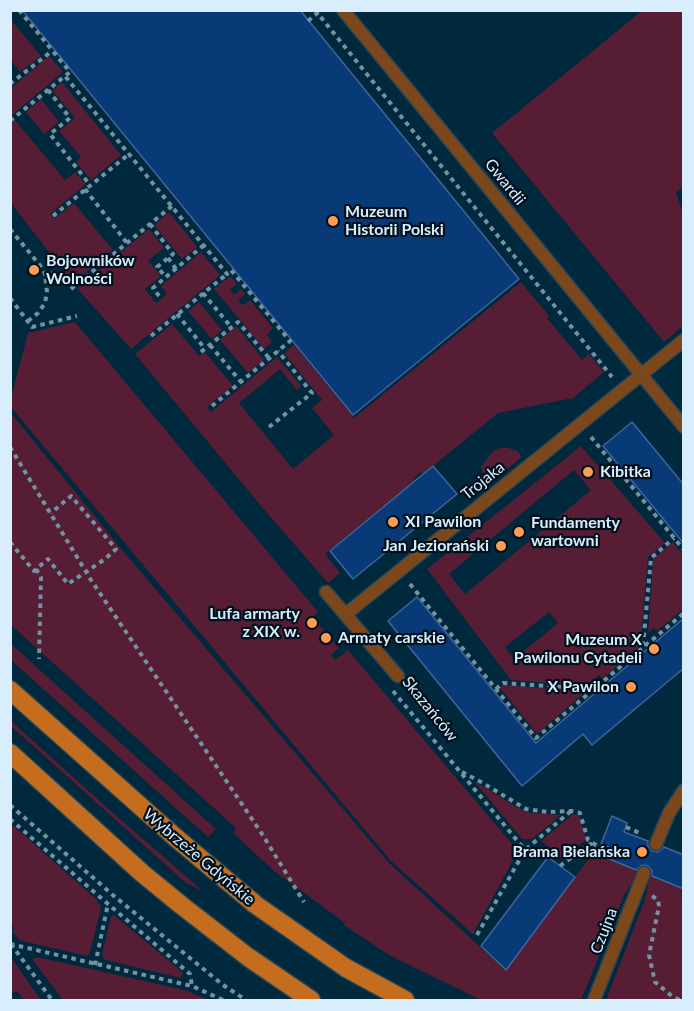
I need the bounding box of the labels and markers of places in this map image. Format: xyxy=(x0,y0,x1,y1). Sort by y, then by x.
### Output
place label: Muzeum Historii Polski xyxy=(345,202,444,240)
marker: Muzeum Historii Polski xyxy=(326,214,340,228)
place label: Bojowników Wolności xyxy=(46,251,135,289)
marker: Bojowników Wolności xyxy=(27,263,41,277)
place label: Kibitka xyxy=(600,462,651,482)
marker: Kibitka xyxy=(581,465,595,479)
place label: XI Pawilon xyxy=(405,512,481,532)
place label: Fundamenty wartowni xyxy=(531,513,620,551)
marker: XI Pawilon xyxy=(386,515,400,529)
marker: Fundamenty wartowni xyxy=(512,525,526,539)
place label: Jan Jeziorański xyxy=(383,536,489,556)
marker: Jan Jeziorański xyxy=(494,539,508,553)
place label: Lufa armarty z XIX w. xyxy=(209,604,300,642)
marker: Lufa armarty z XIX w. xyxy=(305,616,319,630)
place label: Armaty carskie xyxy=(338,628,445,648)
place label: Muzeum X Pawilonu Cytadeli xyxy=(514,630,642,668)
marker: Armaty carskie xyxy=(319,631,333,645)
marker: Muzeum X Pawilonu Cytadeli xyxy=(647,642,661,656)
place label: X Pawilon xyxy=(548,677,619,697)
marker: X Pawilon xyxy=(624,680,638,694)
place label: Brama Bielańska xyxy=(512,842,630,862)
marker: Brama Bielańska xyxy=(635,845,649,859)

